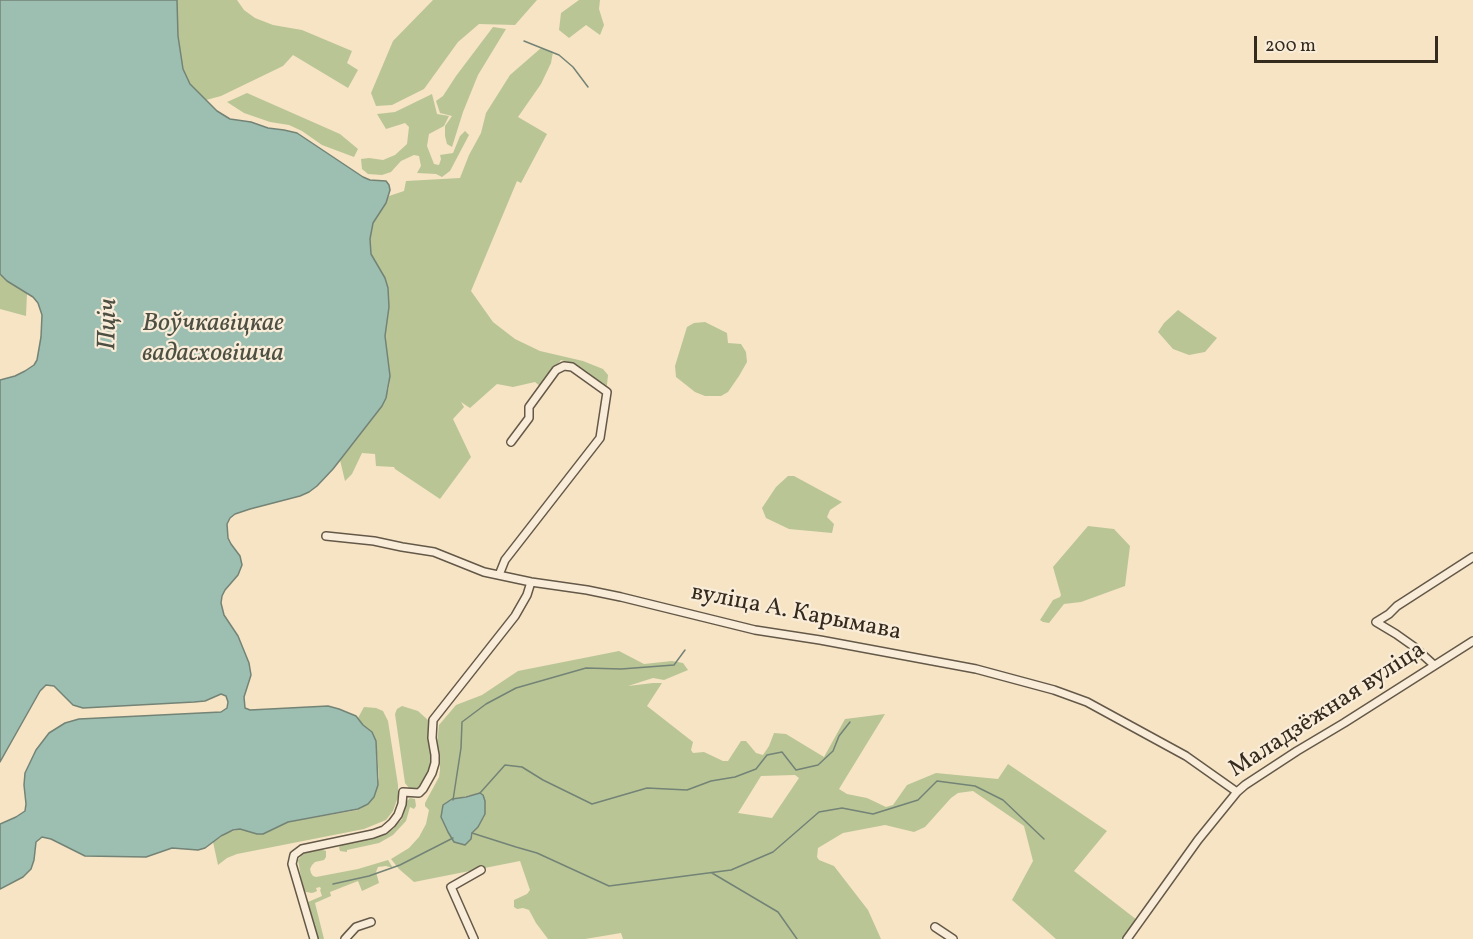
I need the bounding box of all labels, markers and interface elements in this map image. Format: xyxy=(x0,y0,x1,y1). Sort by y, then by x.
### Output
scale bar xyxy=(1257,24,1442,62)
text: 200 m xyxy=(1265,34,1316,59)
water label: Пціч xyxy=(94,298,126,350)
water label: Воўчкавіцкае вадасховішча xyxy=(142,309,284,370)
street label: вуліца А. Карымава xyxy=(688,579,904,649)
street label: Маладзёжная вуліца xyxy=(1224,637,1432,785)

